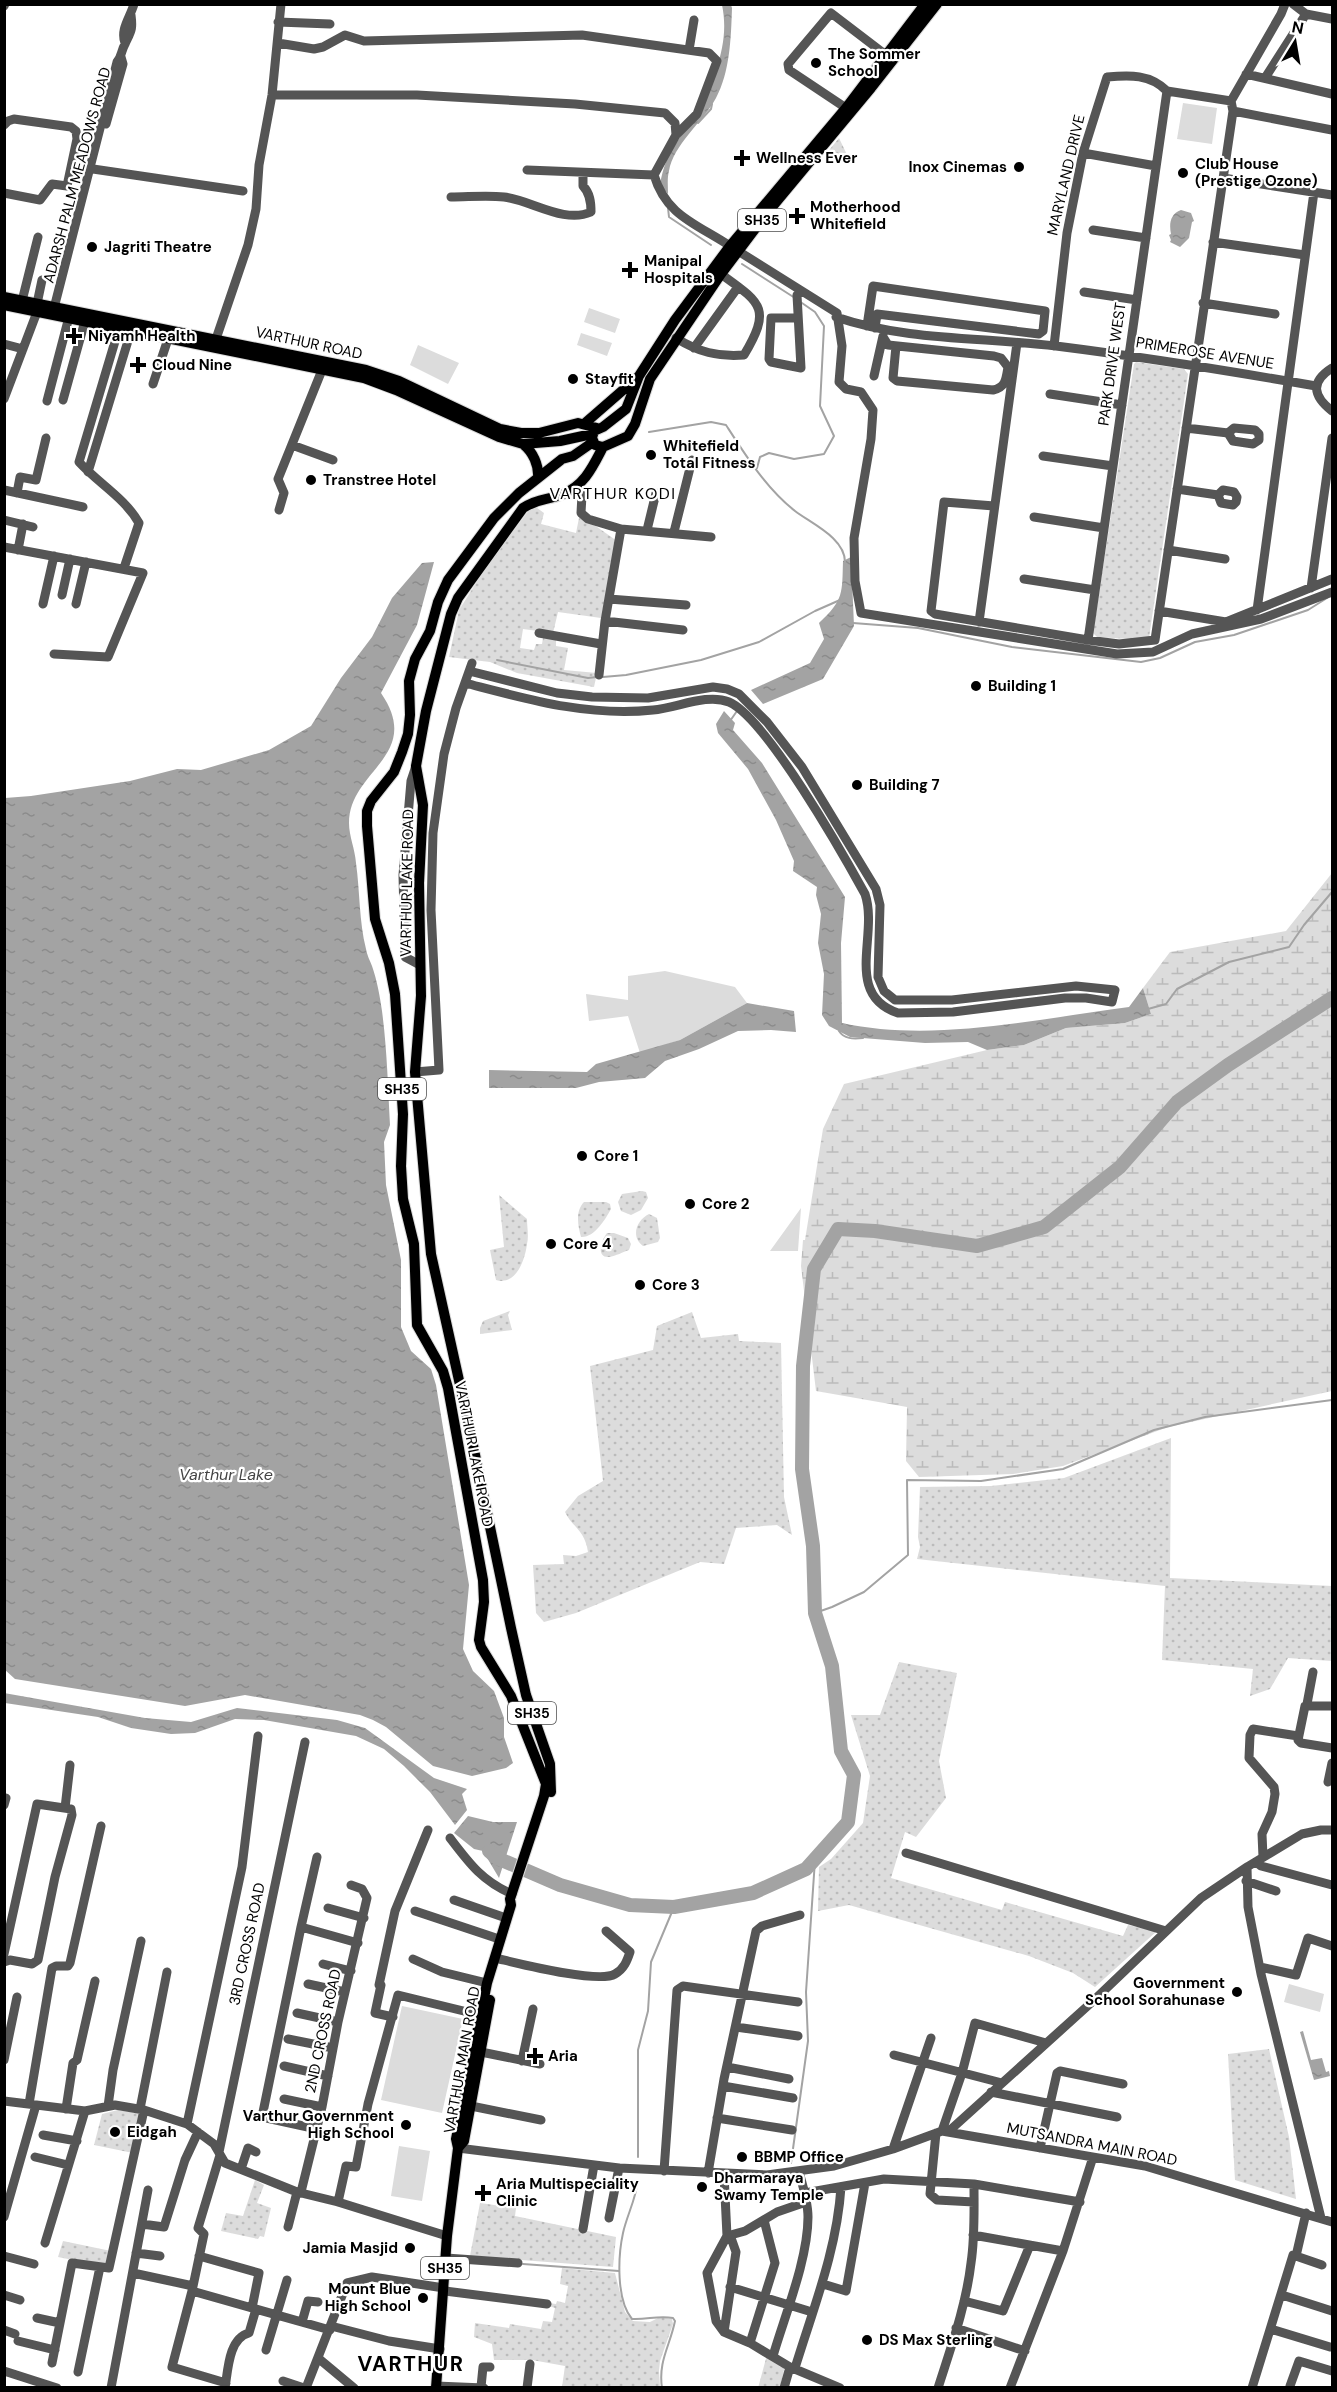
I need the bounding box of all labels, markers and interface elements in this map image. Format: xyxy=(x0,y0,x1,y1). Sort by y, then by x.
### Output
north arrow xyxy=(1265,12,1325,72)
text: N xyxy=(1290,16,1305,39)
place label: The Sommer School xyxy=(828,44,920,81)
marker: The Sommer School xyxy=(809,56,823,70)
street label: ADARSH PALM MEADOWS ROAD xyxy=(39,65,115,285)
street label: MARYLAND DRIVE xyxy=(1042,113,1090,237)
place label: Wellness Ever xyxy=(756,148,857,168)
marker: Wellness Ever xyxy=(733,149,751,167)
place label: Club House (Prestige Ozone) xyxy=(1195,154,1318,191)
place label: Inox Cinemas xyxy=(908,157,1007,177)
marker: Inox Cinemas xyxy=(1012,160,1026,174)
marker: Club House (Prestige Ozone) xyxy=(1176,166,1190,180)
place label: Motherhood Whitefield xyxy=(810,197,900,234)
marker: Motherhood Whitefield xyxy=(788,207,806,225)
road number: SH35 xyxy=(738,209,786,231)
place label: Jagriti Theatre xyxy=(104,237,212,257)
marker: Jagriti Theatre xyxy=(85,240,99,254)
place label: Manipal Hospitals xyxy=(644,251,713,288)
marker: Manipal Hospitals xyxy=(621,261,639,279)
street label: PARK DRIVE WEST xyxy=(1093,301,1131,427)
street label: VARTHUR ROAD xyxy=(254,322,364,364)
place label: Niyamh Health xyxy=(88,326,196,346)
marker: Niyamh Health xyxy=(65,327,83,345)
street label: PRIMEROSE AVENUE xyxy=(1135,332,1275,374)
place label: Cloud Nine xyxy=(152,355,232,375)
marker: Cloud Nine xyxy=(129,356,147,374)
place label: Stayfit xyxy=(585,369,634,389)
marker: Stayfit xyxy=(566,372,580,386)
place label: Whitefield Total Fitness xyxy=(663,436,755,473)
marker: Whitefield Total Fitness xyxy=(644,448,658,462)
place label: Transtree Hotel xyxy=(323,470,436,490)
marker: Transtree Hotel xyxy=(304,473,318,487)
district label: VARTHUR KODI xyxy=(549,483,677,504)
place label: Building 1 xyxy=(988,676,1056,696)
marker: Building 1 xyxy=(969,679,983,693)
place label: Building 7 xyxy=(869,775,940,795)
marker: Building 7 xyxy=(850,778,864,792)
street label: VARTHUR LAKE ROAD xyxy=(396,809,418,957)
road number: SH35 xyxy=(378,1078,426,1100)
place label: Core 1 xyxy=(594,1146,638,1166)
marker: Core 1 xyxy=(575,1149,589,1163)
place label: Core 2 xyxy=(702,1194,750,1214)
marker: Core 2 xyxy=(683,1197,697,1211)
place label: Core 4 xyxy=(563,1234,612,1254)
marker: Core 4 xyxy=(544,1237,558,1251)
place label: Core 3 xyxy=(652,1275,700,1295)
marker: Core 3 xyxy=(633,1278,647,1292)
street label: VARTHUR LAKE ROAD xyxy=(450,1379,498,1529)
water label: Varthur Lake xyxy=(179,1464,273,1485)
road number: SH35 xyxy=(508,1702,556,1724)
street label: 3RD CROSS ROAD xyxy=(224,1881,270,2007)
street label: 2ND CROSS ROAD xyxy=(300,1967,346,2095)
place label: Government School Sorahunase xyxy=(1085,1973,1225,2010)
street label: VARTHUR MAIN ROAD xyxy=(439,1985,485,2135)
marker: Government School Sorahunase xyxy=(1230,1985,1244,1999)
place label: Aria xyxy=(548,2046,578,2066)
marker: Aria xyxy=(526,2047,544,2065)
place label: Varthur Government High School xyxy=(243,2106,394,2143)
marker: Varthur Government High School xyxy=(399,2118,413,2132)
street label: MUTSANDRA MAIN ROAD xyxy=(1005,2118,1179,2170)
place label: Eidgah xyxy=(127,2122,177,2142)
marker: Eidgah xyxy=(108,2125,122,2139)
place label: BBMP Office xyxy=(754,2147,844,2167)
marker: BBMP Office xyxy=(735,2150,749,2164)
place label: Dharmaraya Swamy Temple xyxy=(714,2168,824,2205)
place label: Aria Multispeciality Clinic xyxy=(496,2174,639,2211)
marker: Dharmaraya Swamy Temple xyxy=(695,2180,709,2194)
marker: Aria Multispeciality Clinic xyxy=(474,2184,492,2202)
place label: Jamia Masjid xyxy=(302,2238,398,2258)
marker: Jamia Masjid xyxy=(403,2241,417,2255)
road number: SH35 xyxy=(421,2257,469,2279)
place label: Mount Blue High School xyxy=(325,2279,411,2316)
marker: Mount Blue High School xyxy=(416,2291,430,2305)
place label: DS Max Sterling xyxy=(879,2330,993,2350)
marker: DS Max Sterling xyxy=(860,2333,874,2347)
district label: VARTHUR xyxy=(358,2350,464,2378)

